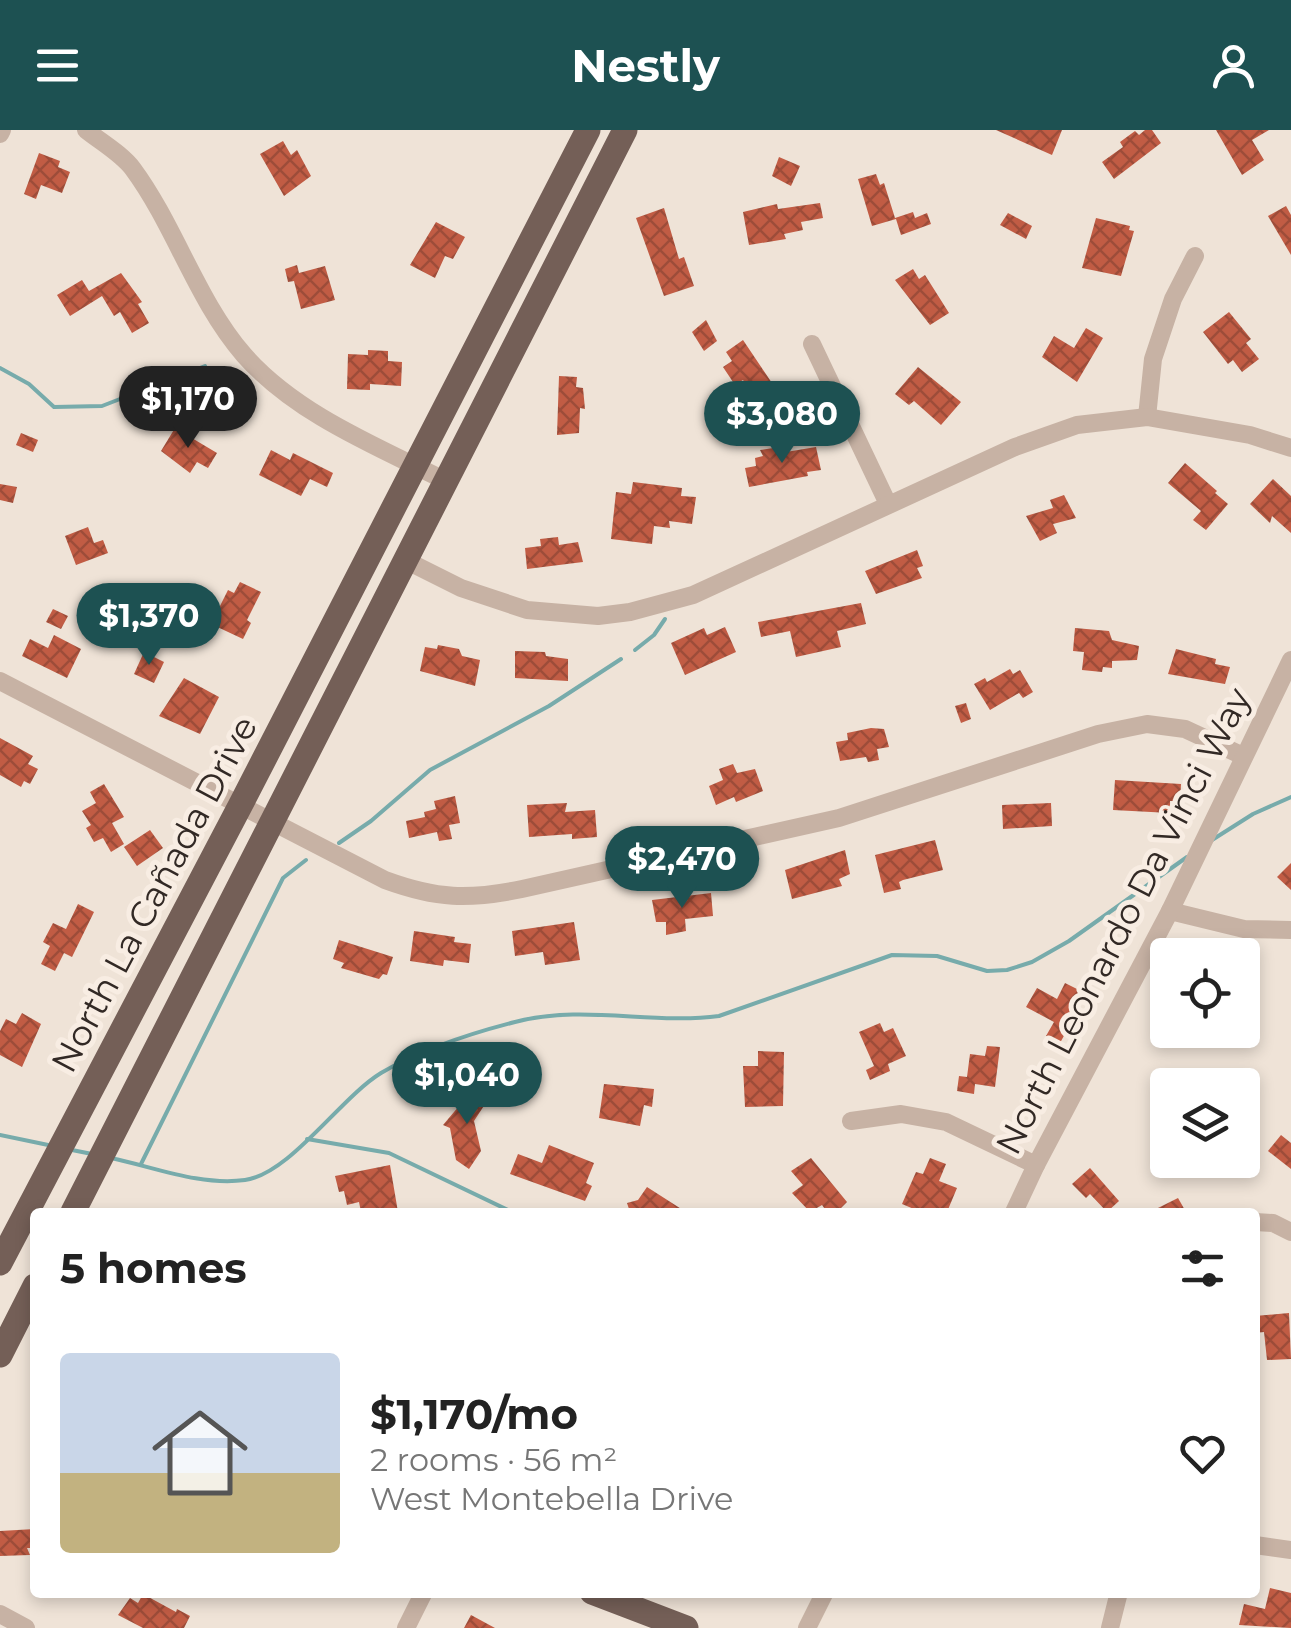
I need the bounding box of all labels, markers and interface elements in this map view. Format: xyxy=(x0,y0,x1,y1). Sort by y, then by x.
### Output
icon: menu xyxy=(30,38,85,93)
text: Nestly xyxy=(571,38,720,93)
icon: person xyxy=(1206,38,1261,93)
pin: $1,170 xyxy=(107,366,269,451)
text: $1,170 xyxy=(141,379,235,418)
pin: $3,080 xyxy=(701,381,863,466)
text: $3,080 xyxy=(726,394,838,433)
pin: $1,370 xyxy=(68,583,230,668)
text: $1,370 xyxy=(99,596,199,635)
street label: North Leonardo Da Vinci Way xyxy=(986,681,1260,1161)
street label: North La Cañada Drive xyxy=(42,709,266,1079)
pin: $2,470 xyxy=(601,826,763,911)
text: $2,470 xyxy=(627,839,737,878)
map controls xyxy=(1150,938,1260,1178)
button: locate xyxy=(1150,938,1260,1048)
pin: $1,040 xyxy=(386,1042,548,1127)
text: $1,040 xyxy=(414,1055,520,1094)
button: layers xyxy=(1150,1068,1260,1178)
icon: filters xyxy=(1175,1241,1230,1296)
text: 5 homes xyxy=(60,1242,247,1294)
text: $1,170/mo xyxy=(370,1388,578,1440)
icon: home xyxy=(140,1393,260,1513)
icon: heart xyxy=(1175,1426,1230,1481)
text: 2 rooms · 56 m² xyxy=(370,1440,617,1479)
text: West Montebella Drive xyxy=(370,1479,733,1518)

